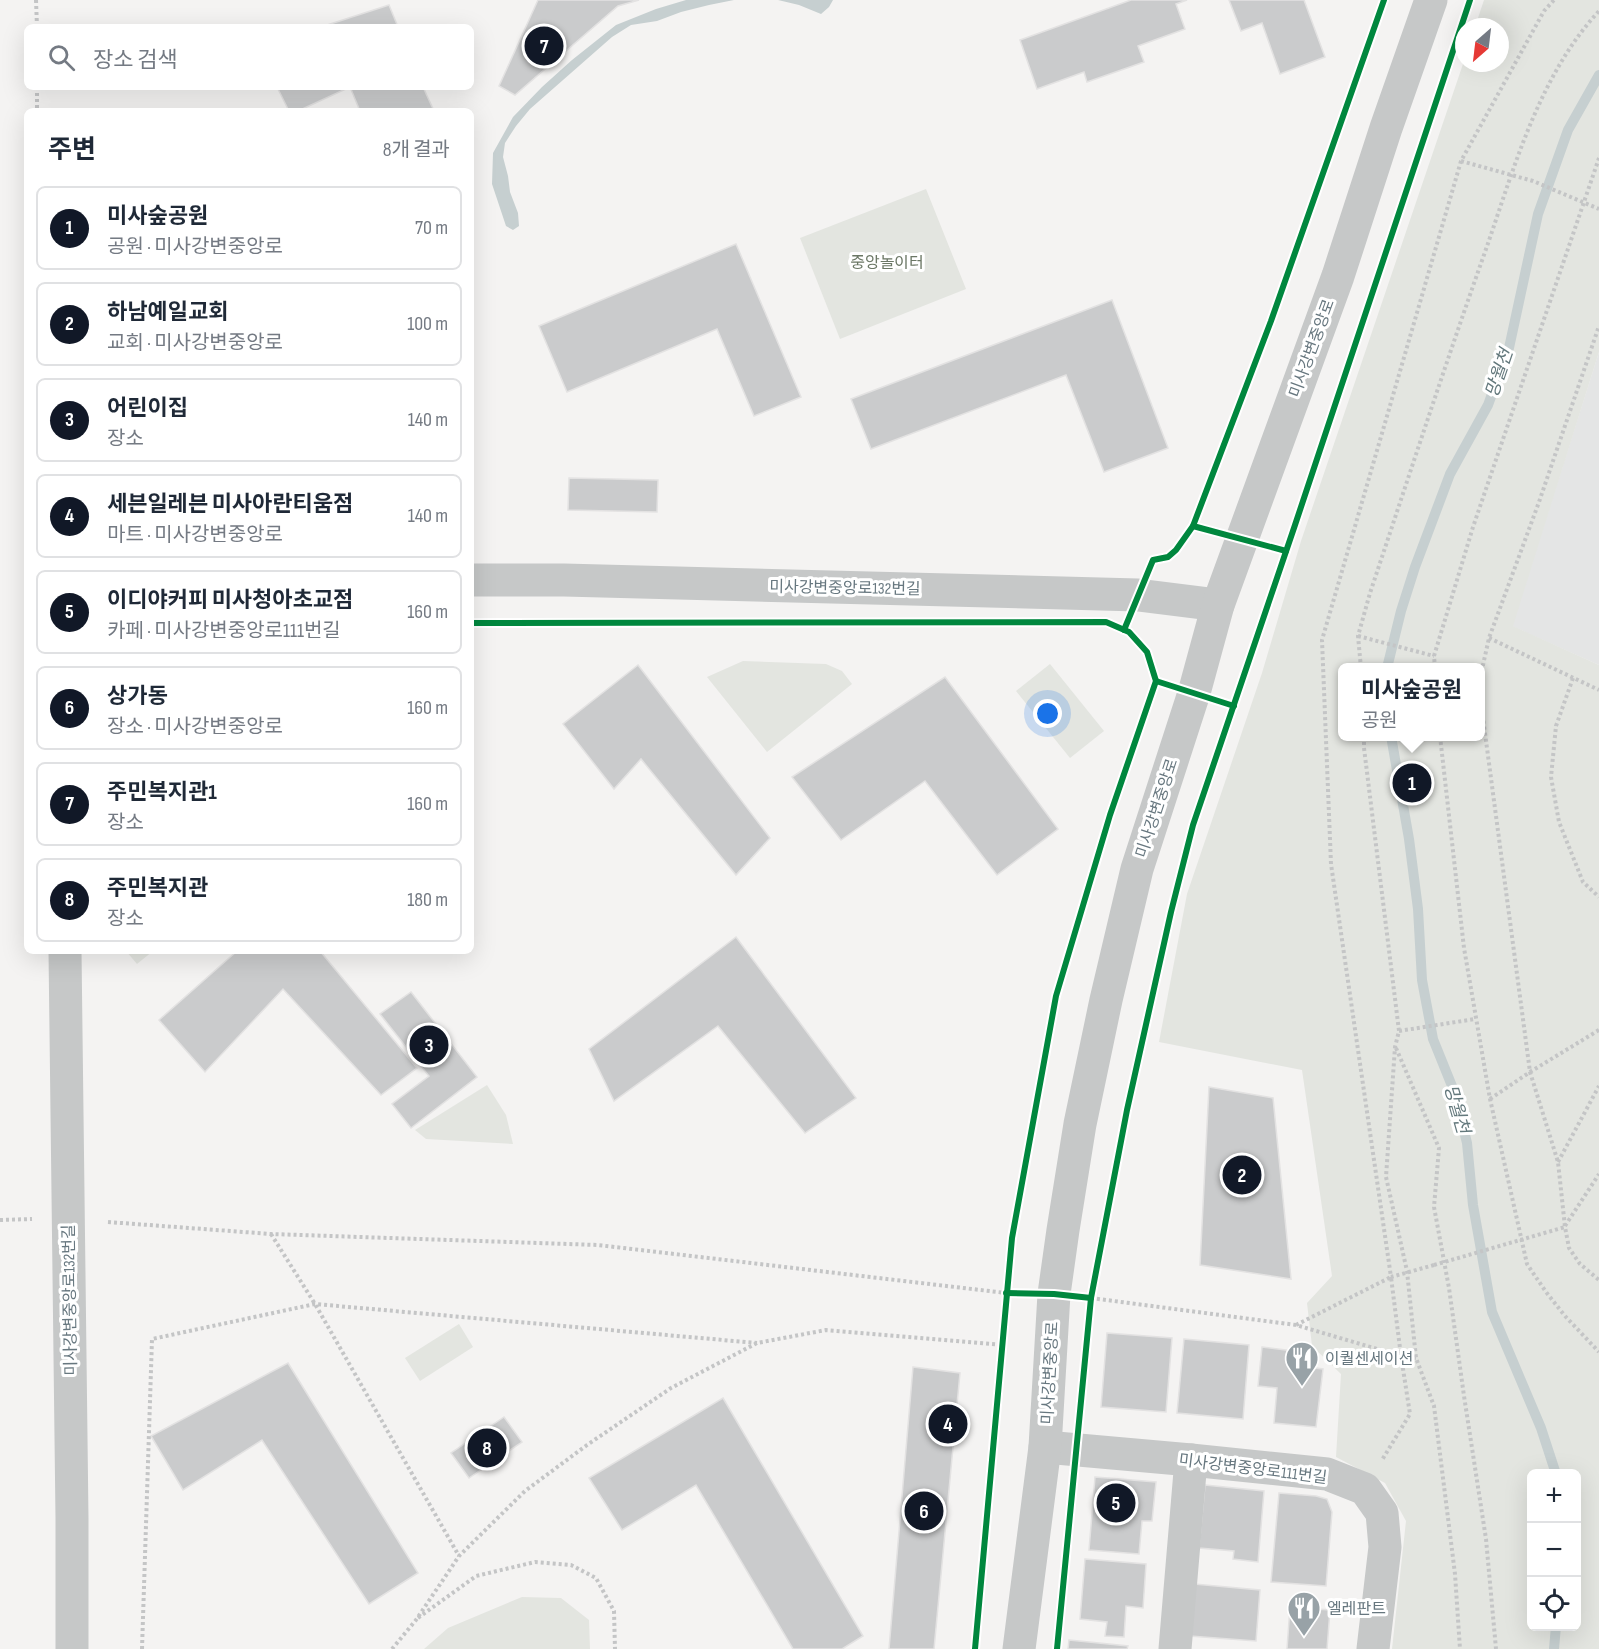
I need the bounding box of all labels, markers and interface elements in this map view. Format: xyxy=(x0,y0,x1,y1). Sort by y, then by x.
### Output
north arrow xyxy=(1455,18,1509,72)
search box xyxy=(24,24,474,90)
pin: 7 xyxy=(524,24,564,68)
icon: search xyxy=(45,41,78,74)
text: 장소 검색 xyxy=(93,47,177,74)
text: 주변 xyxy=(48,135,96,166)
text: 8개 결과 xyxy=(383,138,450,162)
text: 미사숲공원 xyxy=(107,203,208,230)
text: 1 xyxy=(66,216,73,240)
text: 70 m xyxy=(415,216,448,240)
text: 공원 · 미사강변중앙로 xyxy=(107,235,283,259)
park label: 중앙놀이터 xyxy=(850,254,924,273)
street label: 미사강변중앙로 xyxy=(1286,297,1339,400)
text: 하남예일교회 xyxy=(107,299,228,326)
text: 2 xyxy=(65,312,74,336)
text: 100 m xyxy=(407,312,448,336)
text: 교회 · 미사강변중앙로 xyxy=(107,331,283,355)
water label: 망월천 xyxy=(1481,344,1518,400)
text: 어린이집 xyxy=(107,395,188,422)
text: 3 xyxy=(65,408,74,432)
text: 140 m xyxy=(408,408,448,432)
text: 장소 xyxy=(107,427,144,451)
text: 세븐일레븐 미사아란티움점 xyxy=(107,491,353,518)
text: 4 xyxy=(65,504,74,528)
text: 140 m xyxy=(408,504,448,528)
text: 마트 · 미사강변중앙로 xyxy=(107,523,283,547)
street label: 미사강변중앙로132번길 xyxy=(769,578,921,599)
text: 이디야커피 미사청아초교점 xyxy=(107,587,353,614)
text: 5 xyxy=(65,600,74,624)
text: 160 m xyxy=(407,600,448,624)
text: 카페 · 미사강변중앙로111번길 xyxy=(107,619,341,643)
popup xyxy=(1338,663,1485,741)
text: 미사숲공원 xyxy=(1361,677,1462,704)
text: 상가동 xyxy=(107,683,168,710)
text: 6 xyxy=(65,696,74,720)
text: 160 m xyxy=(407,696,448,720)
your location xyxy=(1033,699,1062,728)
text: 공원 xyxy=(1361,709,1398,733)
text: 장소 · 미사강변중앙로 xyxy=(107,715,283,739)
street label: 미사강변중앙로 xyxy=(1132,756,1182,860)
pin: 1 xyxy=(1392,760,1432,806)
text: 주민복지관1 xyxy=(107,779,217,806)
text: 7 xyxy=(65,792,74,816)
text: 160 m xyxy=(407,792,448,816)
text: 장소 xyxy=(107,811,144,835)
text: 주민복지관 xyxy=(107,875,208,902)
text: 8 xyxy=(65,888,74,912)
text: 180 m xyxy=(407,888,448,912)
text: 장소 xyxy=(107,907,144,931)
pin: 3 xyxy=(410,1022,448,1068)
water label: 망월천 xyxy=(1440,1082,1474,1138)
pin: 2 xyxy=(1222,1152,1262,1198)
street label: 미사강변중앙로132번길 xyxy=(60,1224,81,1376)
street label: 미사강변중앙로 xyxy=(1038,1321,1063,1425)
restaurant icon: 이퀄센세이션 xyxy=(1284,1340,1320,1387)
place label: 이퀄센세이션 xyxy=(1325,1350,1413,1369)
pin: 4 xyxy=(928,1402,968,1446)
pin: 8 xyxy=(468,1426,506,1470)
street label: 미사강변중앙로111번길 xyxy=(1178,1451,1328,1488)
map controls xyxy=(1527,1469,1581,1631)
button: + xyxy=(1527,1469,1581,1523)
pin: 5 xyxy=(1096,1480,1136,1526)
pin: 6 xyxy=(904,1488,944,1534)
button: − xyxy=(1527,1523,1581,1577)
button: locate xyxy=(1527,1577,1581,1631)
restaurant icon: 엘레판트 xyxy=(1286,1590,1322,1637)
place label: 엘레판트 xyxy=(1327,1600,1386,1619)

